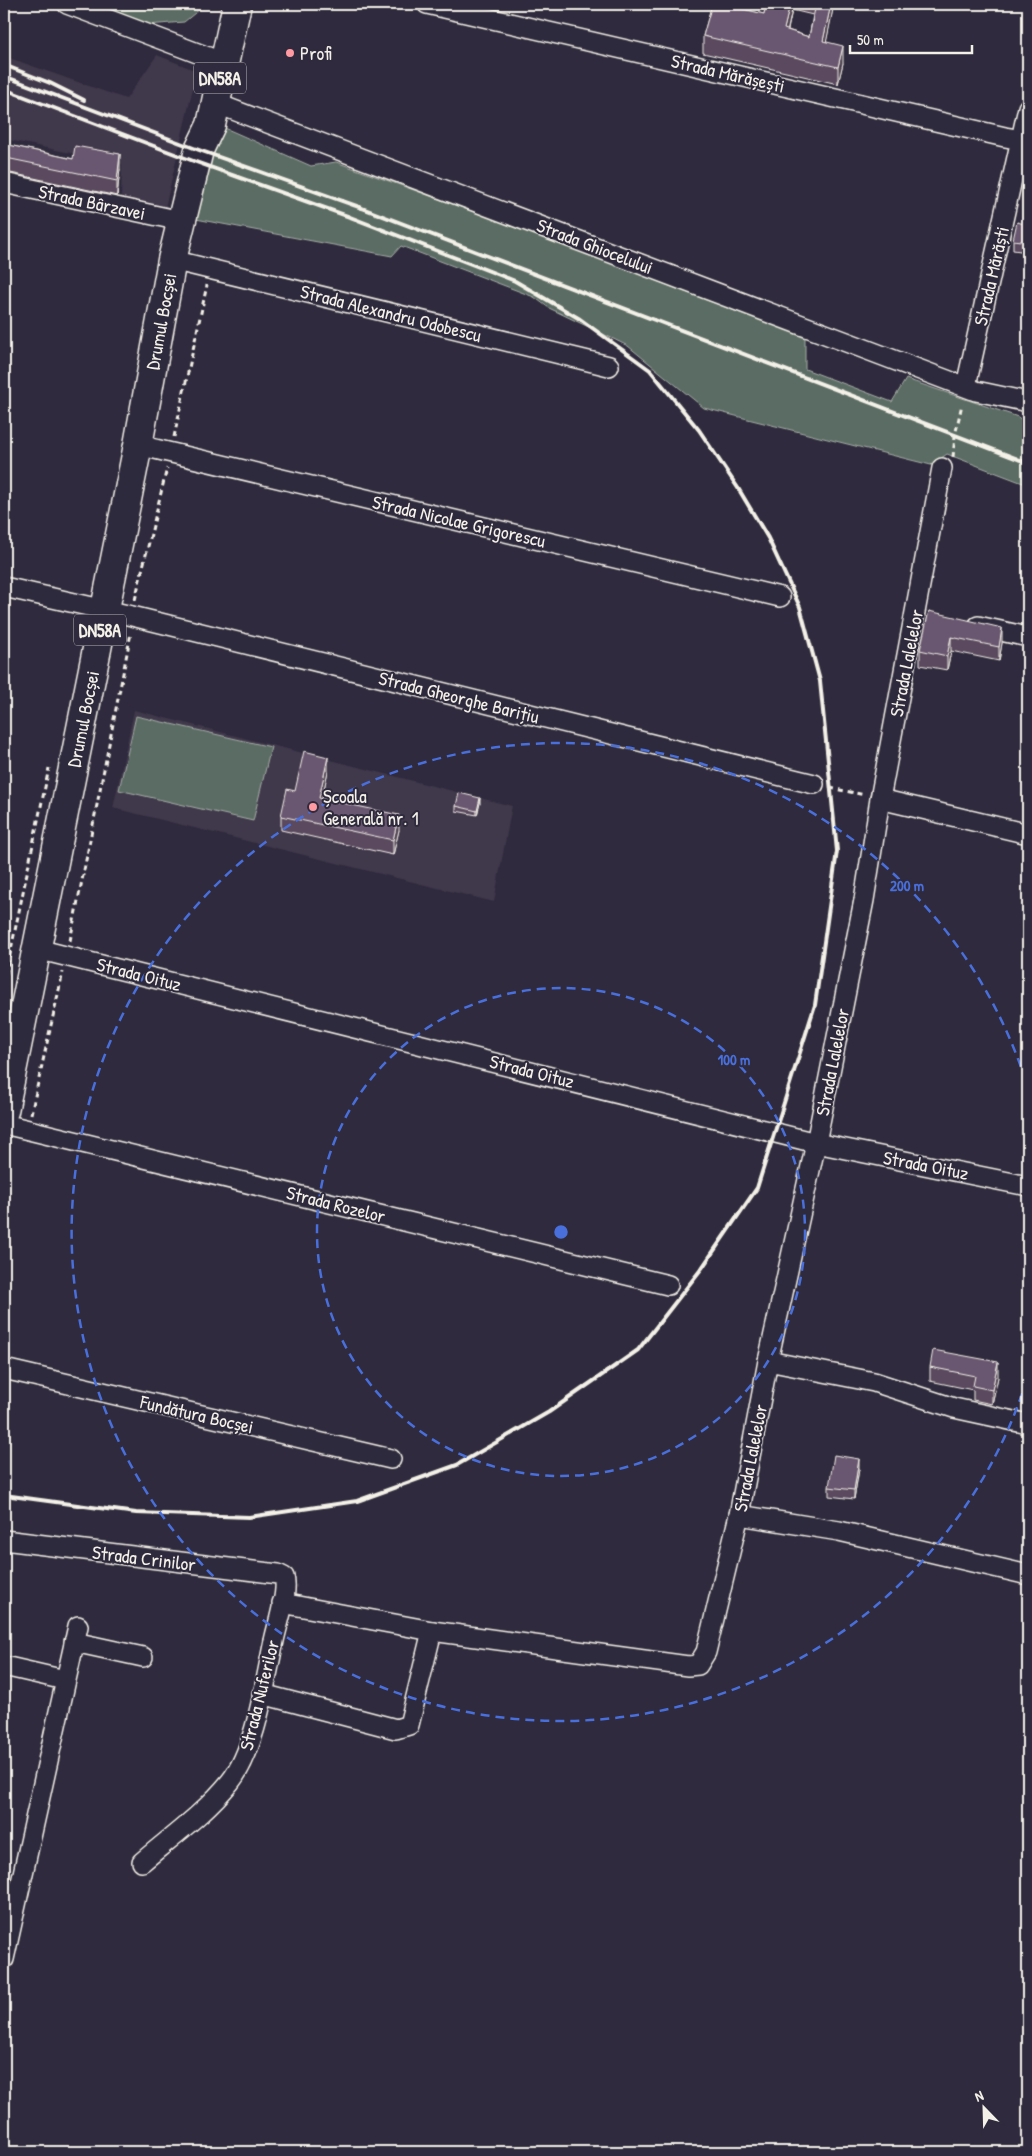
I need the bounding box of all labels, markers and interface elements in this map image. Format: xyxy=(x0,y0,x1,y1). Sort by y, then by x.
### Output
scale bar xyxy=(850,22,972,54)
text: 50 m xyxy=(857,29,884,50)
place label: Profi xyxy=(300,40,332,66)
marker: Profi xyxy=(284,47,296,59)
street label: Strada Mărășești xyxy=(669,47,787,99)
road number: DN58A xyxy=(194,62,246,94)
street label: Strada Bârzavei xyxy=(36,178,148,226)
street label: Strada Ghiocelului xyxy=(533,212,657,280)
street label: Strada Mărăști xyxy=(967,224,1015,328)
street label: Drumul Bocșei xyxy=(139,271,182,372)
street label: Strada Alexandru Odobescu xyxy=(298,278,485,348)
street label: Strada Nicolae Grigorescu xyxy=(370,488,549,554)
street label: Strada Lalelelor xyxy=(883,606,929,719)
road number: DN58A xyxy=(74,614,126,646)
street label: Strada Gheorghe Barițiu xyxy=(376,665,542,730)
street label: Drumul Bocșei xyxy=(61,668,105,769)
place label: Școala Generală nr. 1 xyxy=(323,783,419,831)
marker: Școala Generală nr. 1 xyxy=(307,801,319,813)
text: 200 m xyxy=(890,875,924,896)
street label: Strada Oituz xyxy=(94,951,184,997)
street label: Strada Lalelelor xyxy=(809,1005,855,1118)
street label: Strada Oituz xyxy=(487,1048,577,1094)
text: 100 m xyxy=(718,1049,750,1070)
street label: Strada Oituz xyxy=(881,1144,971,1186)
street label: Strada Rozelor xyxy=(284,1179,389,1229)
centre of rings xyxy=(552,1223,570,1241)
street label: Fundătura Bocșei xyxy=(137,1388,256,1440)
street label: Strada Lalelelor xyxy=(727,1401,773,1514)
street label: Strada Crinilor xyxy=(91,1539,198,1577)
street label: Strada Nuferilor xyxy=(233,1636,285,1753)
north arrow xyxy=(960,2084,1010,2134)
text: N xyxy=(972,2085,986,2106)

